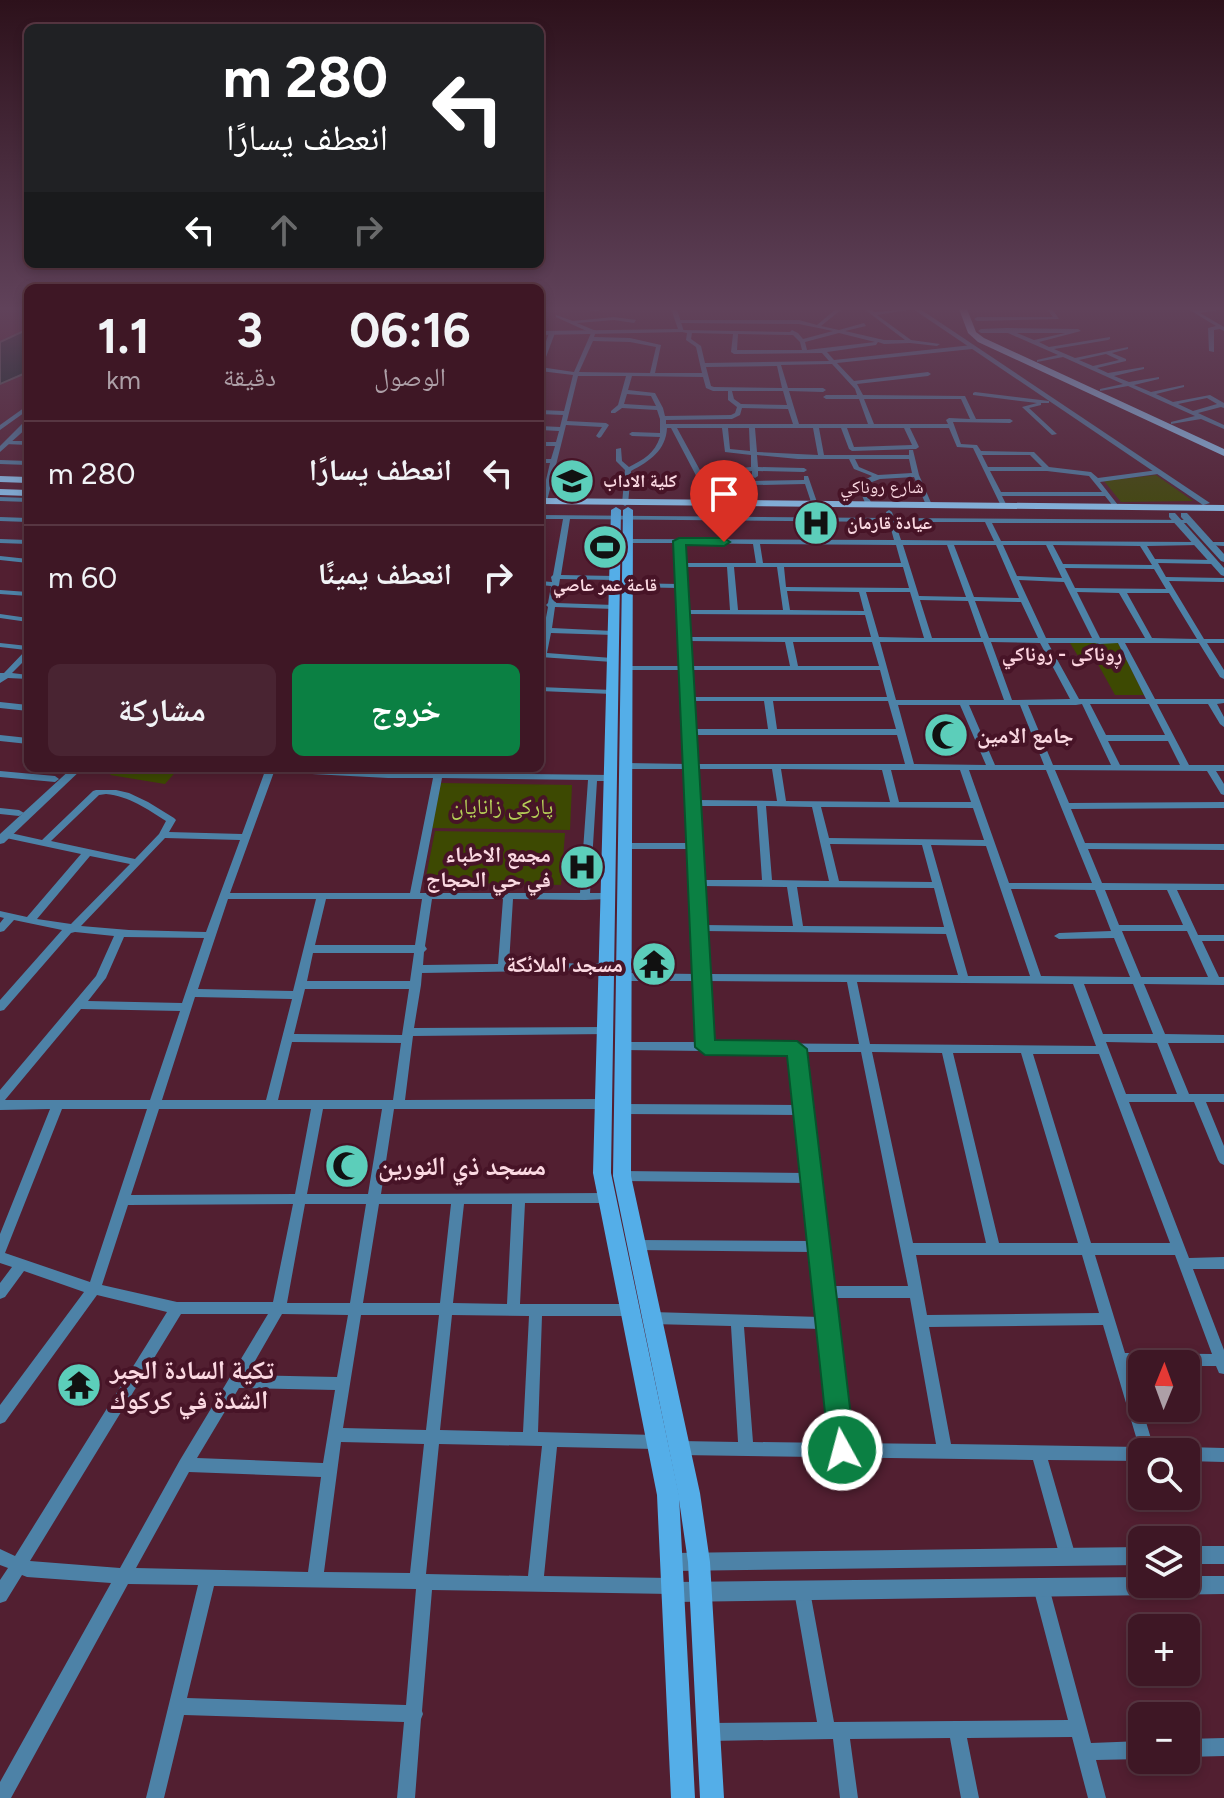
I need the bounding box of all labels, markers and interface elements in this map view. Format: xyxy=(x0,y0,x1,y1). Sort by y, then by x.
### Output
text: 280 m xyxy=(223,44,388,111)
icon: left xyxy=(416,56,520,160)
text: انعطف يسارًا xyxy=(226,116,388,159)
icon: left xyxy=(178,208,222,252)
icon: ahead xyxy=(262,208,306,252)
icon: right xyxy=(346,208,390,252)
text: 3 xyxy=(236,301,263,359)
text: 06:16 xyxy=(349,301,471,359)
text: 1.1 xyxy=(97,307,150,365)
text: دقيقة xyxy=(223,361,276,393)
text: الوصول xyxy=(374,361,446,393)
text: km xyxy=(106,364,141,396)
text: انعطف يسارًا xyxy=(309,451,452,488)
icon: left xyxy=(476,451,520,495)
text: 280 m xyxy=(48,455,135,492)
school or university icon: كلية الاداب xyxy=(548,457,596,505)
pin xyxy=(690,460,758,542)
place label: كلية الاداب xyxy=(603,470,677,492)
icon: arrive xyxy=(702,472,746,516)
street label: شارع روناكي xyxy=(840,476,924,502)
hospital icon: عيادة قارمان xyxy=(792,499,840,547)
place label: عيادة قارمان xyxy=(847,512,932,534)
sports icon: قاعة عمر عاصي xyxy=(581,523,629,571)
text: انعطف يمينًا xyxy=(318,555,452,592)
icon: right xyxy=(476,555,520,599)
text: 60 m xyxy=(48,559,117,596)
place label: قاعة عمر عاصي xyxy=(553,574,657,599)
district label: ڕوناکی - روناكي xyxy=(1002,642,1122,670)
button: مشاركة xyxy=(48,664,276,756)
button: خروج xyxy=(292,664,520,756)
mosque icon: جامع الامين xyxy=(922,711,970,759)
place label: جامع الامين xyxy=(977,722,1074,750)
park label: پارکی زانایان xyxy=(451,793,553,820)
place label: مجمع الاطباء في حي الحجاج xyxy=(426,841,551,896)
hospital icon: مجمع الاطباء في حي الحجاج xyxy=(558,843,606,891)
temple icon: مسجد الملائكة xyxy=(630,940,678,988)
place label: مسجد الملائكة xyxy=(506,951,623,978)
mosque icon: مسجد ذي النورين xyxy=(323,1142,371,1190)
place label: مسجد ذي النورين xyxy=(378,1150,546,1186)
north arrow xyxy=(1128,1350,1200,1422)
map controls xyxy=(1128,1350,1200,1774)
place label: تكية السادة الجبر الشدة في كركوك xyxy=(109,1354,274,1420)
temple icon: تكية السادة الجبر الشدة في كركوك xyxy=(55,1361,103,1409)
position arrow xyxy=(800,1408,884,1492)
button: search xyxy=(1128,1438,1200,1510)
button: layers xyxy=(1128,1526,1200,1598)
button: + xyxy=(1128,1614,1200,1686)
button: − xyxy=(1128,1702,1200,1774)

